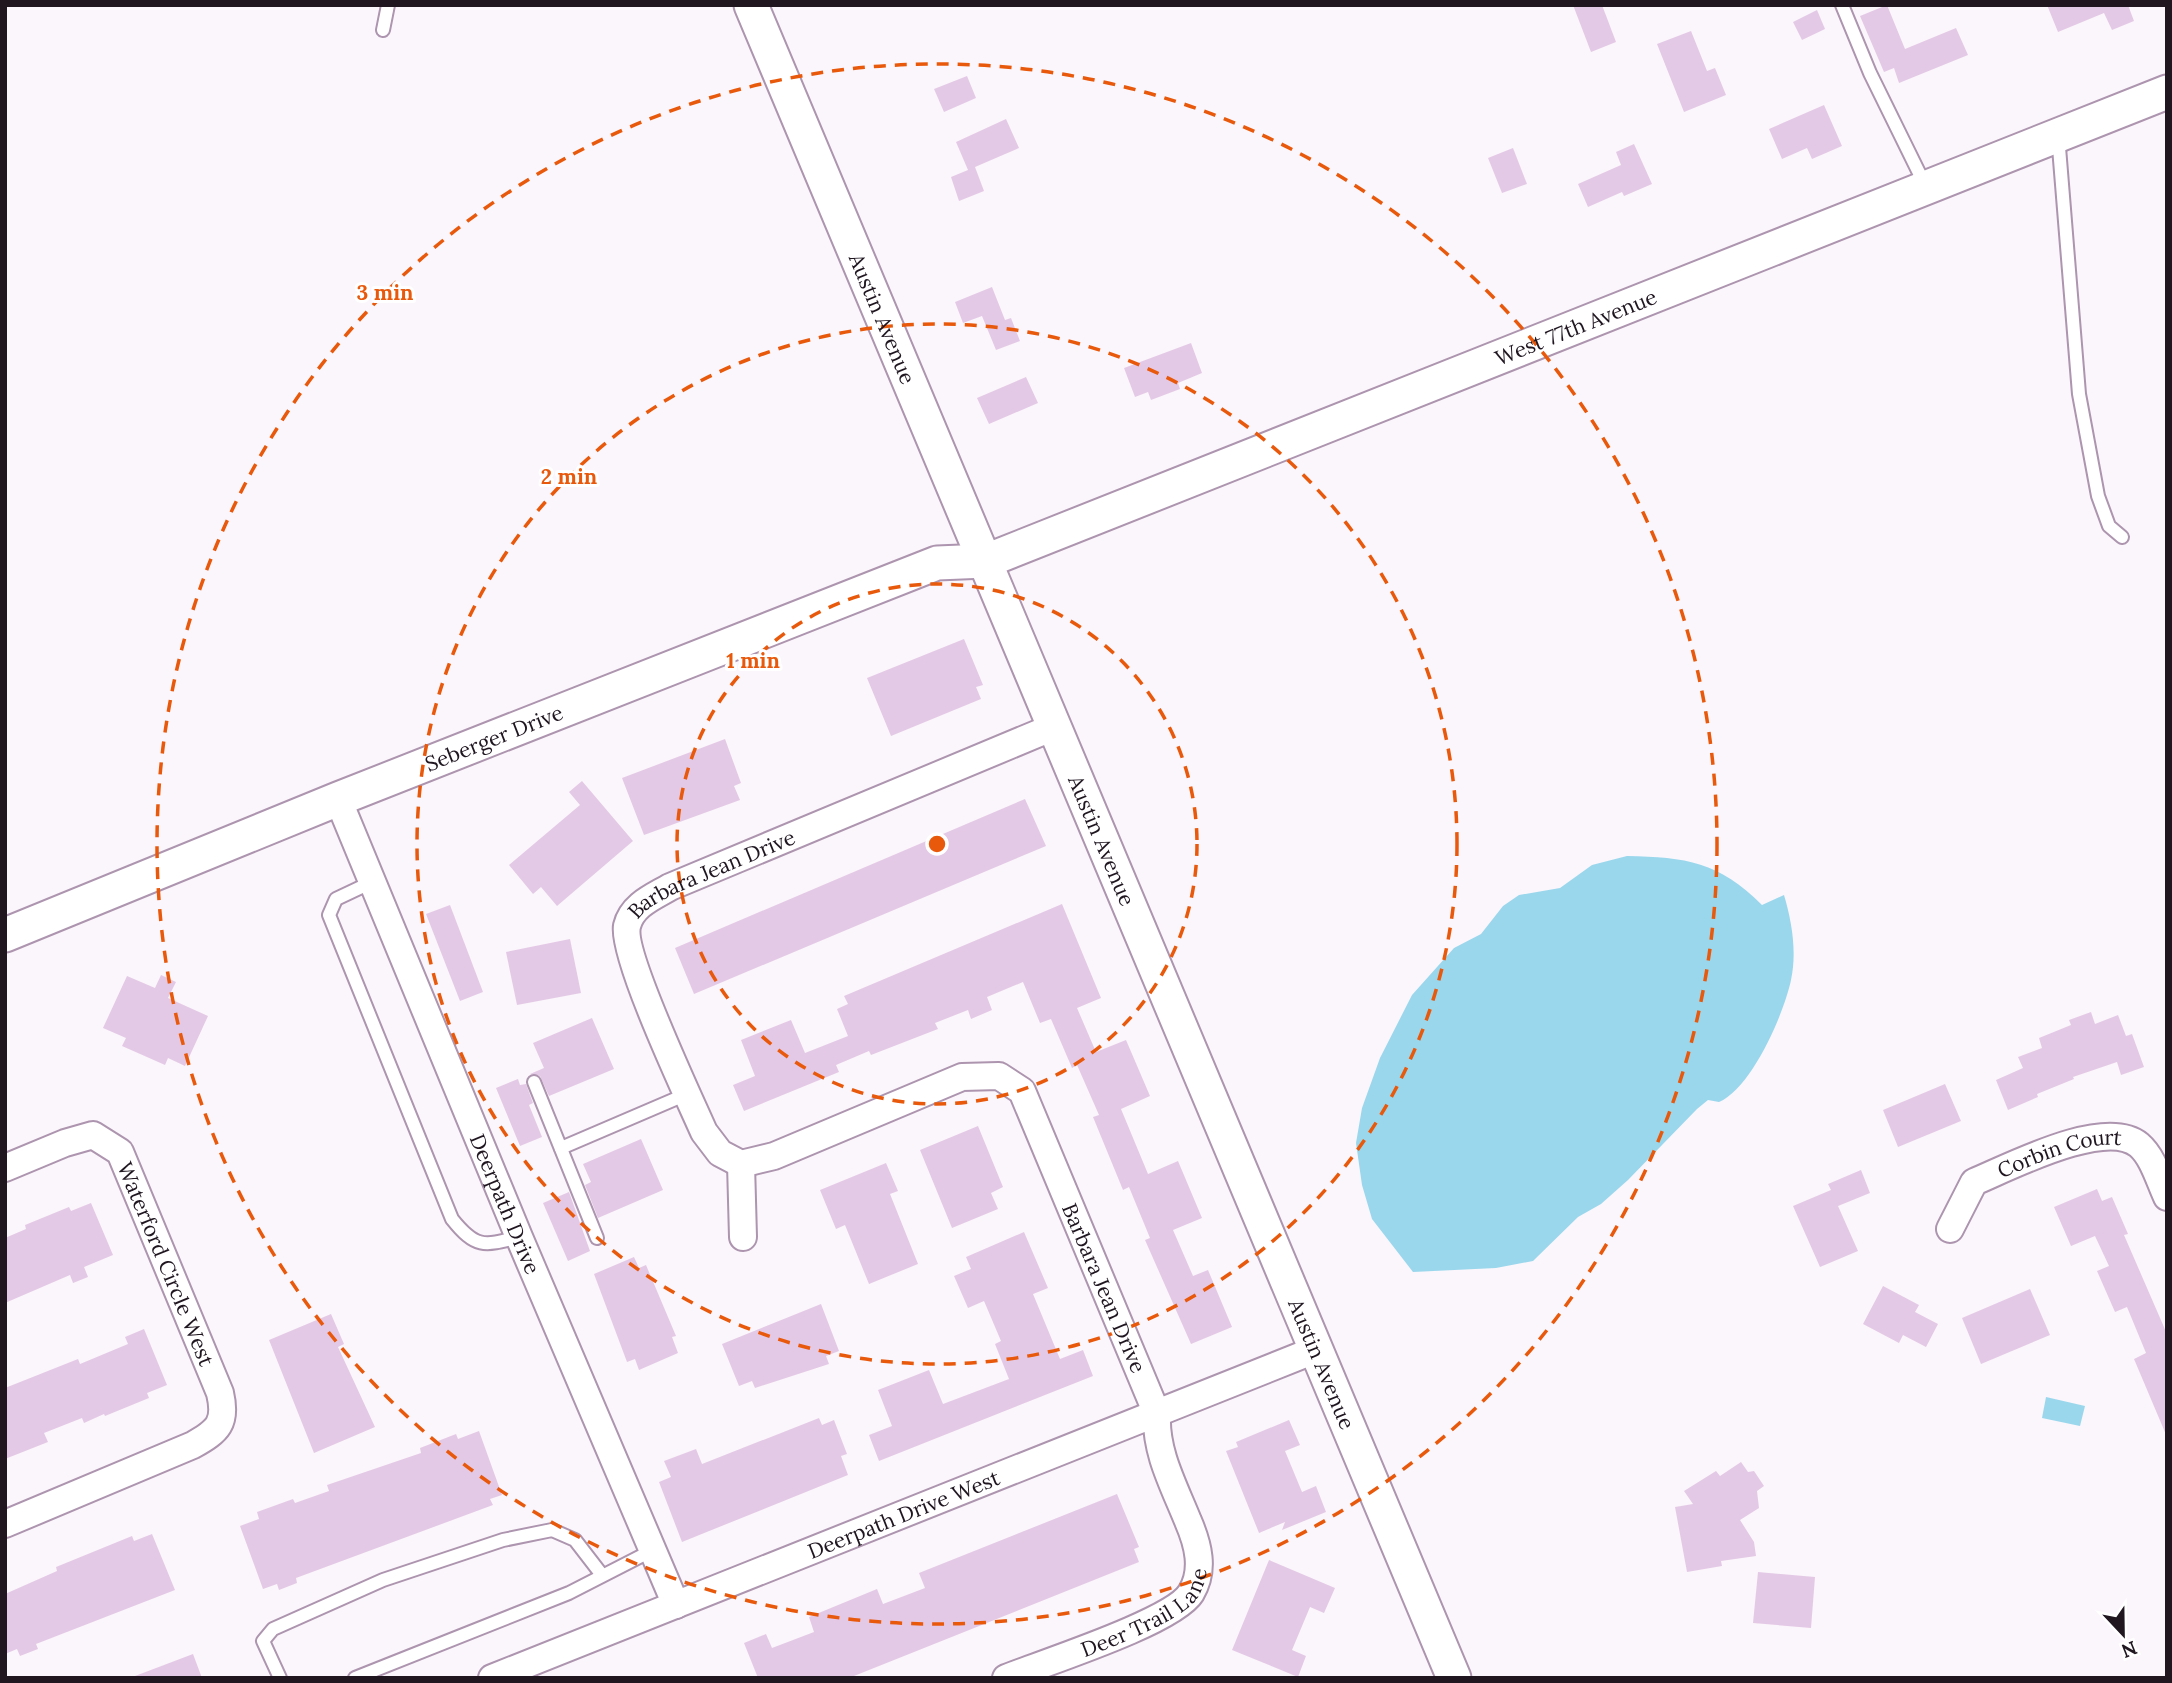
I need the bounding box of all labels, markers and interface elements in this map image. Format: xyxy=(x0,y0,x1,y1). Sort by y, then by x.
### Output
street label: Austin Avenue xyxy=(843,248,922,388)
text: 3 min xyxy=(357,279,413,306)
street label: West 77th Avenue xyxy=(1491,283,1660,371)
text: 2 min xyxy=(541,463,597,490)
text: 1 min xyxy=(726,647,780,674)
street label: Seberger Drive xyxy=(421,698,567,777)
street label: Austin Avenue xyxy=(1062,770,1141,910)
street label: Barbara Jean Drive xyxy=(621,823,799,924)
centre of rings xyxy=(925,832,949,856)
street label: Corbin Court xyxy=(1993,1123,2124,1184)
street label: Deerpath Drive xyxy=(464,1130,547,1278)
street label: Waterford Circle West xyxy=(112,1158,221,1371)
street label: Barbara Jean Drive xyxy=(1056,1199,1152,1377)
street label: Austin Avenue xyxy=(1282,1294,1361,1433)
street label: Deerpath Drive West xyxy=(804,1463,1004,1564)
street label: Deer Trail Lane xyxy=(1077,1566,1212,1663)
north arrow xyxy=(2088,1599,2158,1669)
text: N xyxy=(2118,1636,2141,1664)

